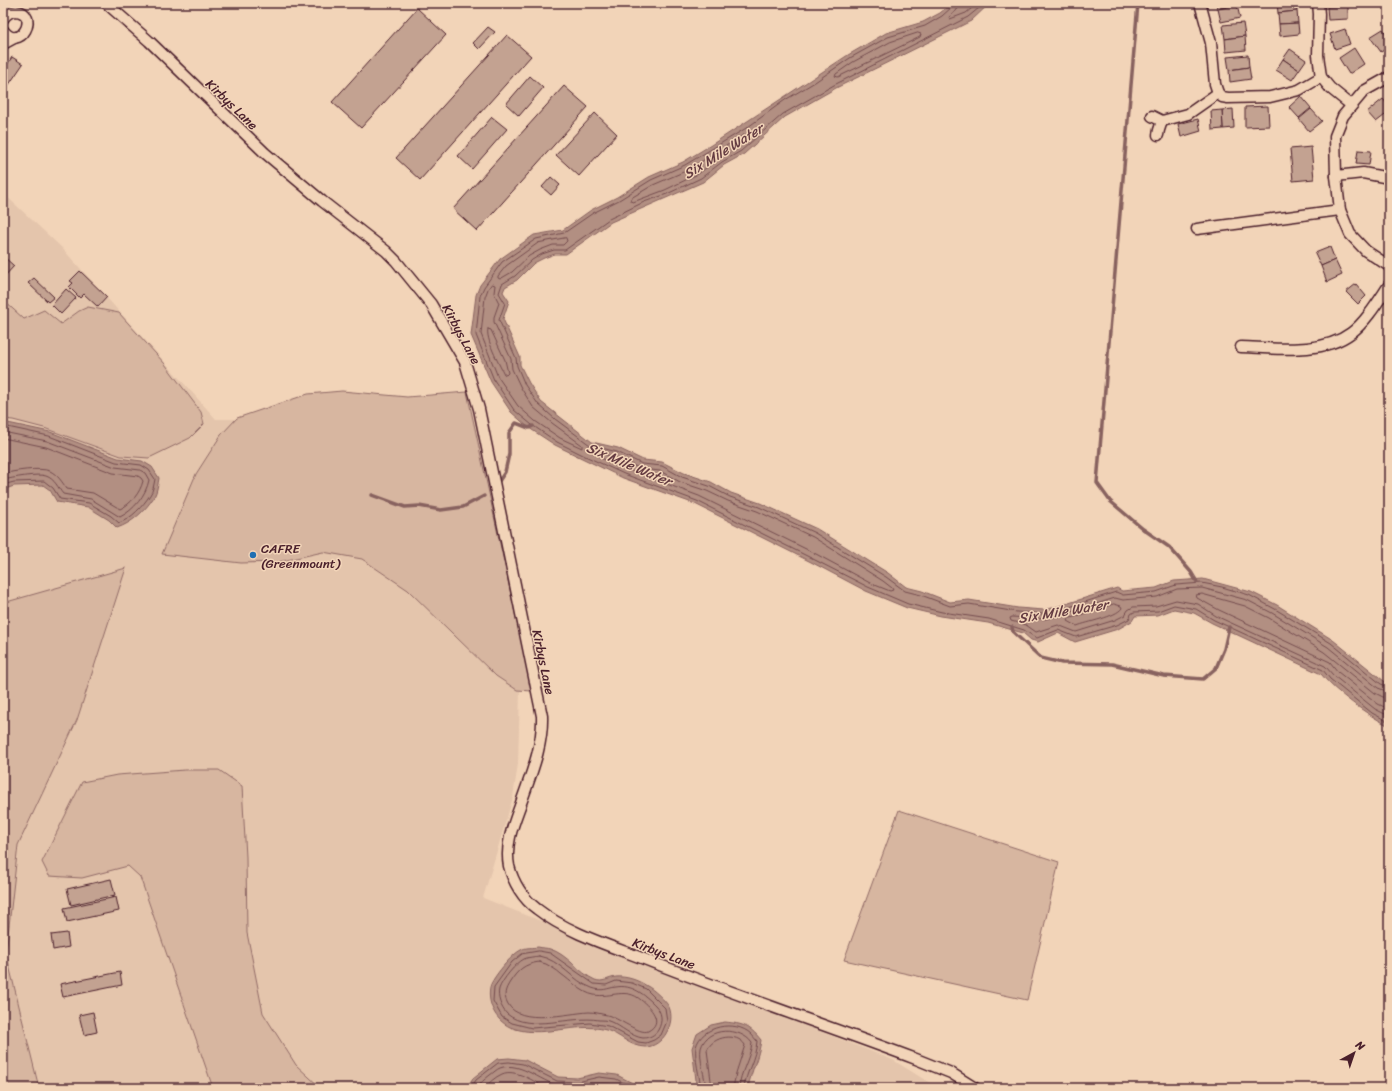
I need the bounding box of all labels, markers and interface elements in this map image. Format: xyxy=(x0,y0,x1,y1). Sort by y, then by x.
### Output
street label: Kirbys Lane xyxy=(200,73,264,136)
water label: Six Mile Water xyxy=(678,115,771,186)
street label: Kirbys Lane xyxy=(436,300,487,369)
water label: Six Mile Water xyxy=(582,435,678,495)
place label: CAFRE (Greenmount) xyxy=(261,537,341,575)
marker: CAFRE (Greenmount) xyxy=(248,550,258,560)
water label: Six Mile Water xyxy=(1016,592,1113,631)
street label: Kirbys Lane xyxy=(525,627,562,697)
street label: Kirbys Lane xyxy=(629,931,699,976)
north arrow xyxy=(1334,1033,1374,1073)
text: N xyxy=(1350,1035,1369,1056)

